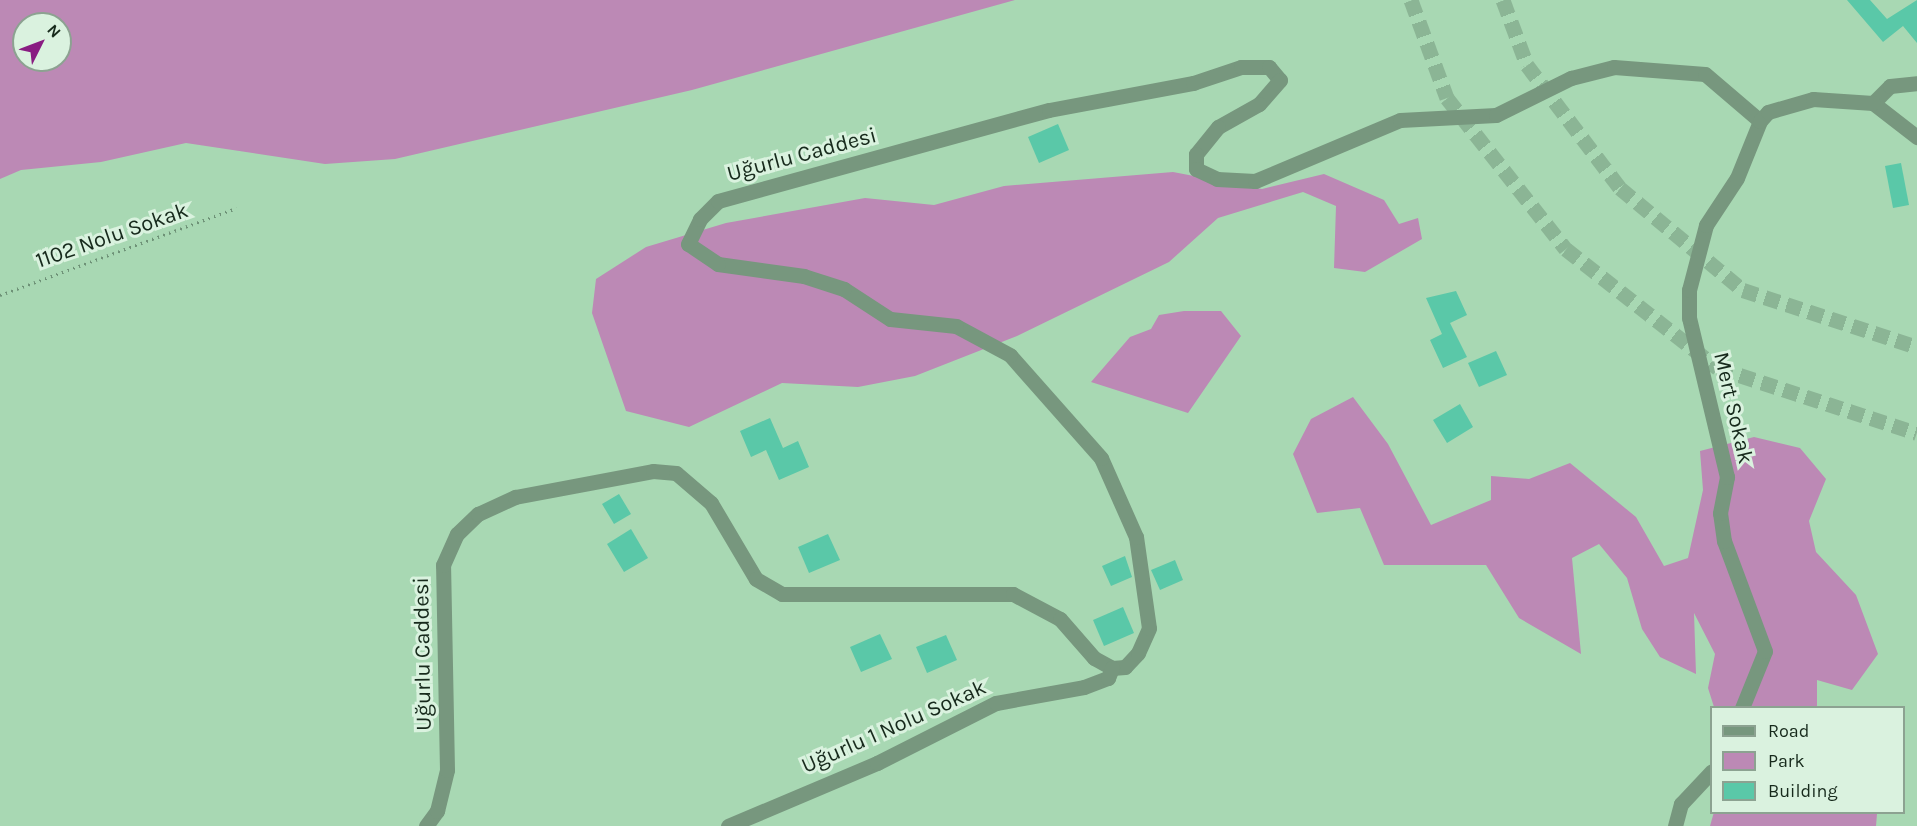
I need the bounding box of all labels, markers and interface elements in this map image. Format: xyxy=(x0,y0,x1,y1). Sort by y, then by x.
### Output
north arrow xyxy=(12,12,72,72)
text: N xyxy=(43,20,65,42)
street label: Uğurlu Caddesi xyxy=(724,122,880,188)
street label: 1102 Nolu Sokak xyxy=(32,198,192,274)
street label: Mert Sokak xyxy=(1707,350,1759,466)
street label: Uğurlu Caddesi xyxy=(408,577,438,731)
street label: Uğurlu 1 Nolu Sokak xyxy=(798,674,990,780)
legend xyxy=(1710,706,1905,814)
text: Road xyxy=(1768,720,1809,742)
text: Park xyxy=(1768,750,1805,772)
text: Building xyxy=(1768,780,1838,802)

